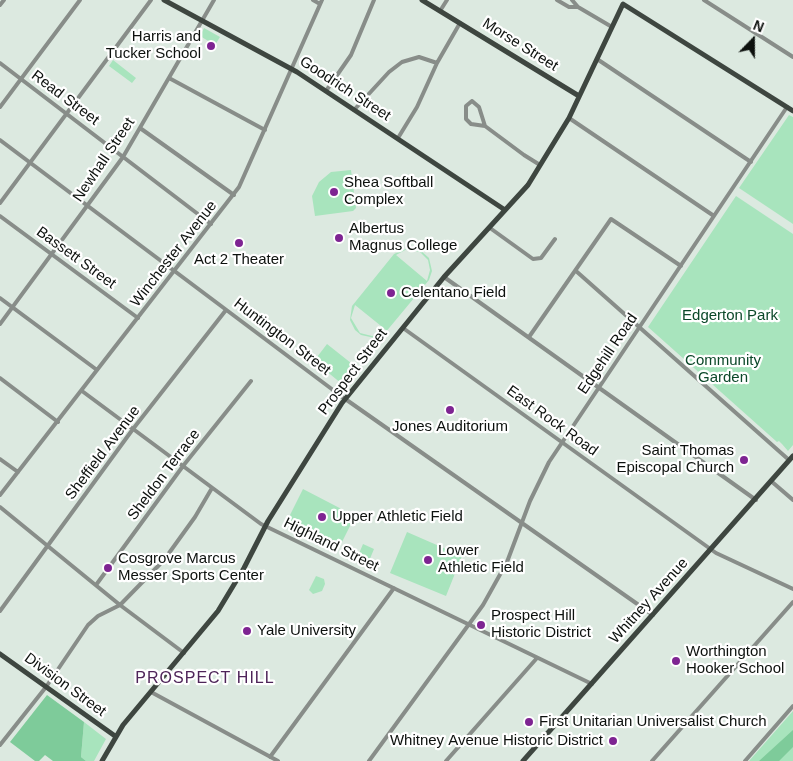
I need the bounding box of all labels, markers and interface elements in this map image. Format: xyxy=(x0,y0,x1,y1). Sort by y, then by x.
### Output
street label: Morse Street xyxy=(479,15,561,75)
north arrow xyxy=(728,15,778,65)
text: N xyxy=(751,17,766,35)
place label: Harris and Tucker School xyxy=(106,28,201,63)
marker: Harris and Tucker School xyxy=(205,40,217,52)
street label: Goodrich Street xyxy=(296,53,394,125)
street label: Read Street xyxy=(28,67,102,129)
street label: Newhall Street xyxy=(69,115,139,205)
place label: Shea Softball Complex xyxy=(344,174,433,209)
marker: Shea Softball Complex xyxy=(328,186,340,198)
street label: Winchester Avenue xyxy=(127,197,221,311)
place label: Albertus Magnus College xyxy=(349,220,457,255)
street label: Bassett Street xyxy=(33,223,119,293)
marker: Albertus Magnus College xyxy=(333,232,345,244)
marker: Act 2 Theater xyxy=(233,237,245,249)
place label: Act 2 Theater xyxy=(194,251,284,269)
place label: Celentano Field xyxy=(401,284,506,302)
marker: Celentano Field xyxy=(385,287,397,299)
street label: Huntington Street xyxy=(230,295,334,379)
park label: Edgerton Park xyxy=(682,307,778,325)
street label: Edgehill Road xyxy=(574,310,642,398)
street label: Prospect Street xyxy=(315,325,391,419)
park label: Community Garden xyxy=(685,352,761,387)
street label: East Rock Road xyxy=(503,382,601,460)
street label: Sheffield Avenue xyxy=(62,403,144,503)
marker: Jones Auditorium xyxy=(444,404,456,416)
place label: Jones Auditorium xyxy=(392,418,508,436)
street label: Sheldon Terrace xyxy=(124,426,204,524)
place label: Saint Thomas Episcopal Church xyxy=(616,442,734,477)
marker: Saint Thomas Episcopal Church xyxy=(738,454,750,466)
place label: Upper Athletic Field xyxy=(332,508,463,526)
marker: Upper Athletic Field xyxy=(316,511,328,523)
street label: Highland Street xyxy=(281,514,381,576)
place label: Lower Athletic Field xyxy=(438,542,524,577)
place label: Cosgrove Marcus Messer Sports Center xyxy=(118,550,264,585)
marker: Lower Athletic Field xyxy=(422,554,434,566)
street label: Whitney Avenue xyxy=(606,554,692,648)
marker: Cosgrove Marcus Messer Sports Center xyxy=(102,562,114,574)
place label: Prospect Hill Historic District xyxy=(491,607,591,642)
marker: Prospect Hill Historic District xyxy=(475,619,487,631)
place label: Yale University xyxy=(257,622,356,640)
marker: Yale University xyxy=(241,625,253,637)
place label: Worthington Hooker School xyxy=(686,643,784,678)
street label: Division Street xyxy=(21,649,109,721)
marker: Worthington Hooker School xyxy=(670,655,682,667)
district label: PROSPECT HILL xyxy=(134,669,276,689)
place label: First Unitarian Universalist Church xyxy=(539,713,767,731)
marker: First Unitarian Universalist Church xyxy=(523,716,535,728)
place label: Whitney Avenue Historic District xyxy=(390,732,603,750)
marker: Whitney Avenue Historic District xyxy=(607,735,619,747)

